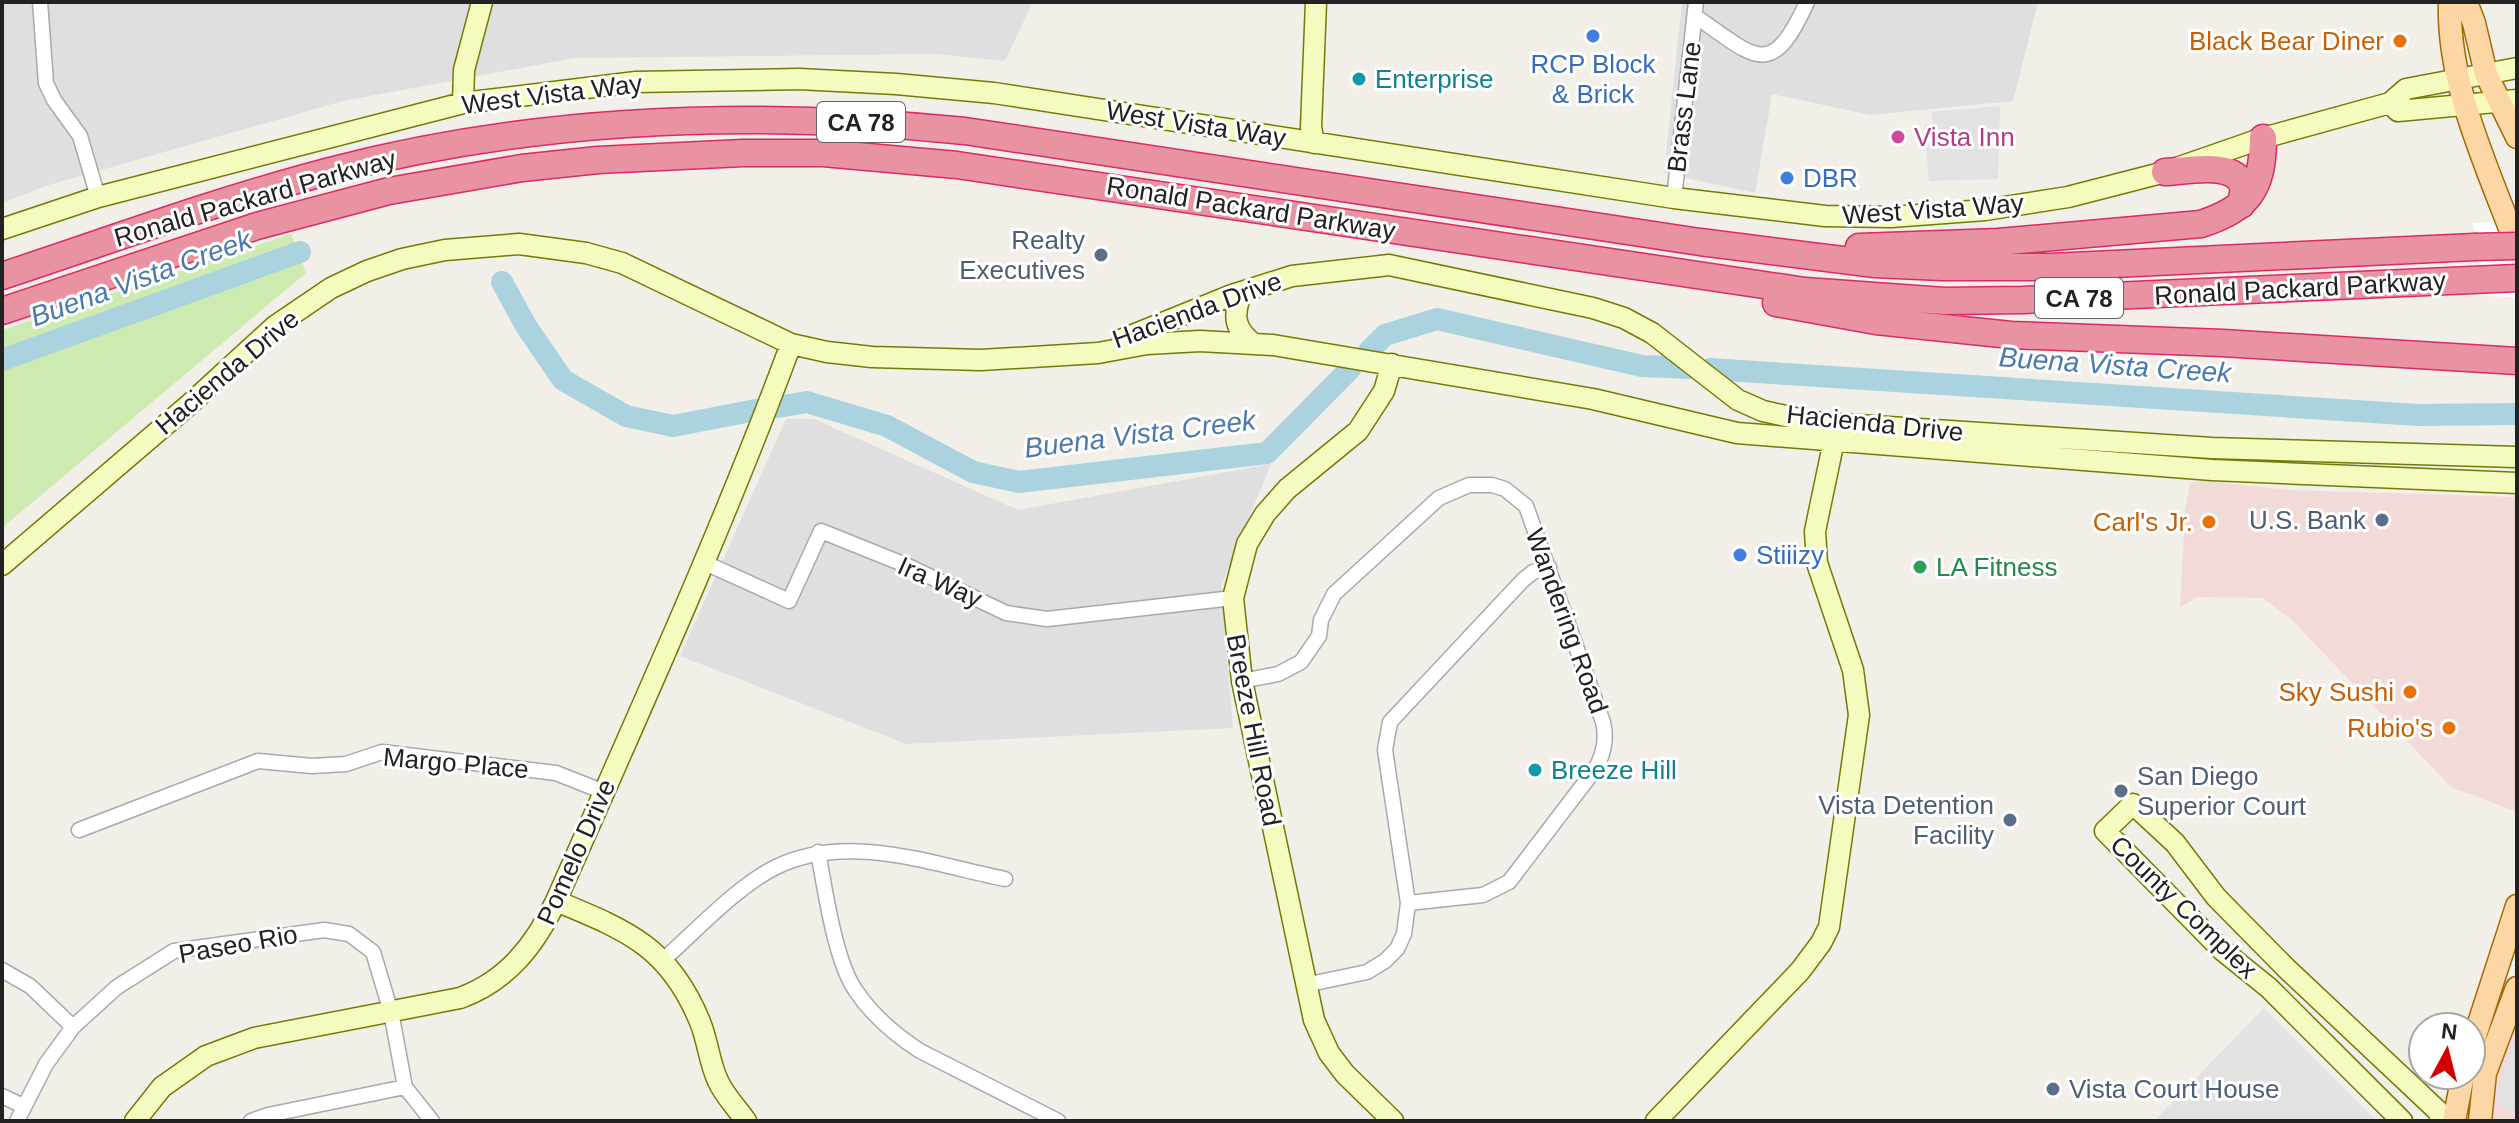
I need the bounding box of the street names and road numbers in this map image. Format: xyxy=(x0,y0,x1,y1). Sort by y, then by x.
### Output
street label: Brass Lane xyxy=(1661,40,1707,174)
street label: West Vista Way xyxy=(460,68,644,120)
street label: West Vista Way xyxy=(1104,95,1288,153)
road number: CA 78 xyxy=(817,102,905,142)
street label: Ronald Packard Parkway xyxy=(111,143,399,253)
street label: Ronald Packard Parkway xyxy=(1104,170,1398,246)
street label: West Vista Way xyxy=(1841,188,2025,230)
street label: Ronald Packard Parkway xyxy=(2153,265,2447,311)
street label: Hacienda Drive xyxy=(1108,266,1286,354)
road number: CA 78 xyxy=(2035,278,2123,318)
street label: Hacienda Drive xyxy=(149,303,305,441)
street label: Hacienda Drive xyxy=(1785,399,1965,447)
street label: Wandering Road xyxy=(1520,525,1614,717)
street label: Ira Way xyxy=(893,550,987,614)
street label: Breeze Hill Road xyxy=(1221,631,1287,829)
street label: Margo Place xyxy=(382,742,530,784)
street label: Pomelo Drive xyxy=(531,775,621,929)
street label: County Complex xyxy=(2104,829,2264,985)
street label: Paseo Rio xyxy=(176,919,300,969)

